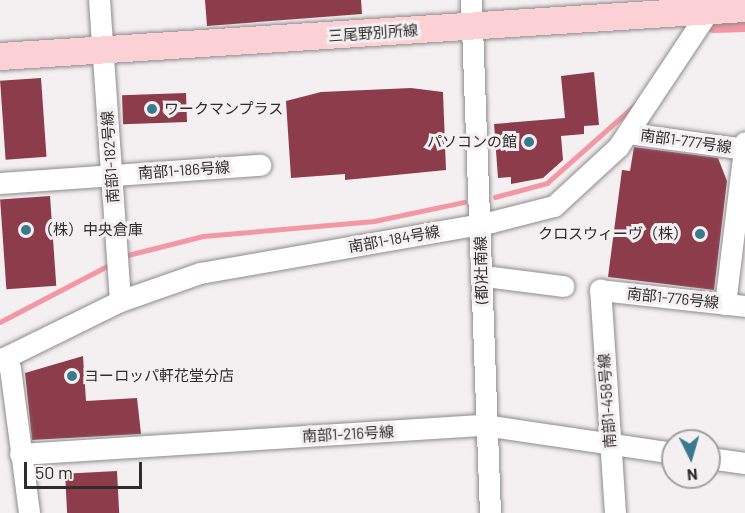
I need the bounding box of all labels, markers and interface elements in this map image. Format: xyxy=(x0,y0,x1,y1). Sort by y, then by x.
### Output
street label: 三尾野別所線 xyxy=(327,21,419,45)
place label: ワークマンプラス xyxy=(164,100,284,118)
marker: ワークマンプラス xyxy=(145,102,159,116)
street label: 南部1-182号線 xyxy=(98,110,122,204)
street label: 南部1-777号線 xyxy=(639,126,733,156)
place label: パソコンの館 xyxy=(427,133,517,151)
marker: パソコンの館 xyxy=(522,135,536,149)
street label: 南部1-186号線 xyxy=(138,158,230,182)
place label: （株）中央倉庫 xyxy=(38,221,143,239)
street label: 南部1-184号線 xyxy=(347,222,441,256)
marker: （株）中央倉庫 xyxy=(19,223,33,237)
place label: クロスウィーヴ（株） xyxy=(538,225,688,243)
marker: クロスウィーヴ（株） xyxy=(693,227,707,241)
street label: (都)社南線 xyxy=(471,236,491,304)
street label: 南部1-776号線 xyxy=(626,284,720,312)
street label: 南部1-458号線 xyxy=(595,353,619,449)
place label: ヨーロッパ軒花堂分店 xyxy=(84,367,234,385)
marker: ヨーロッパ軒花堂分店 xyxy=(65,369,79,383)
street label: 南部1-216号線 xyxy=(302,423,394,445)
north arrow xyxy=(661,429,721,489)
scale bar xyxy=(27,450,146,488)
text: 50 m xyxy=(35,461,73,483)
text: N xyxy=(686,466,699,485)

